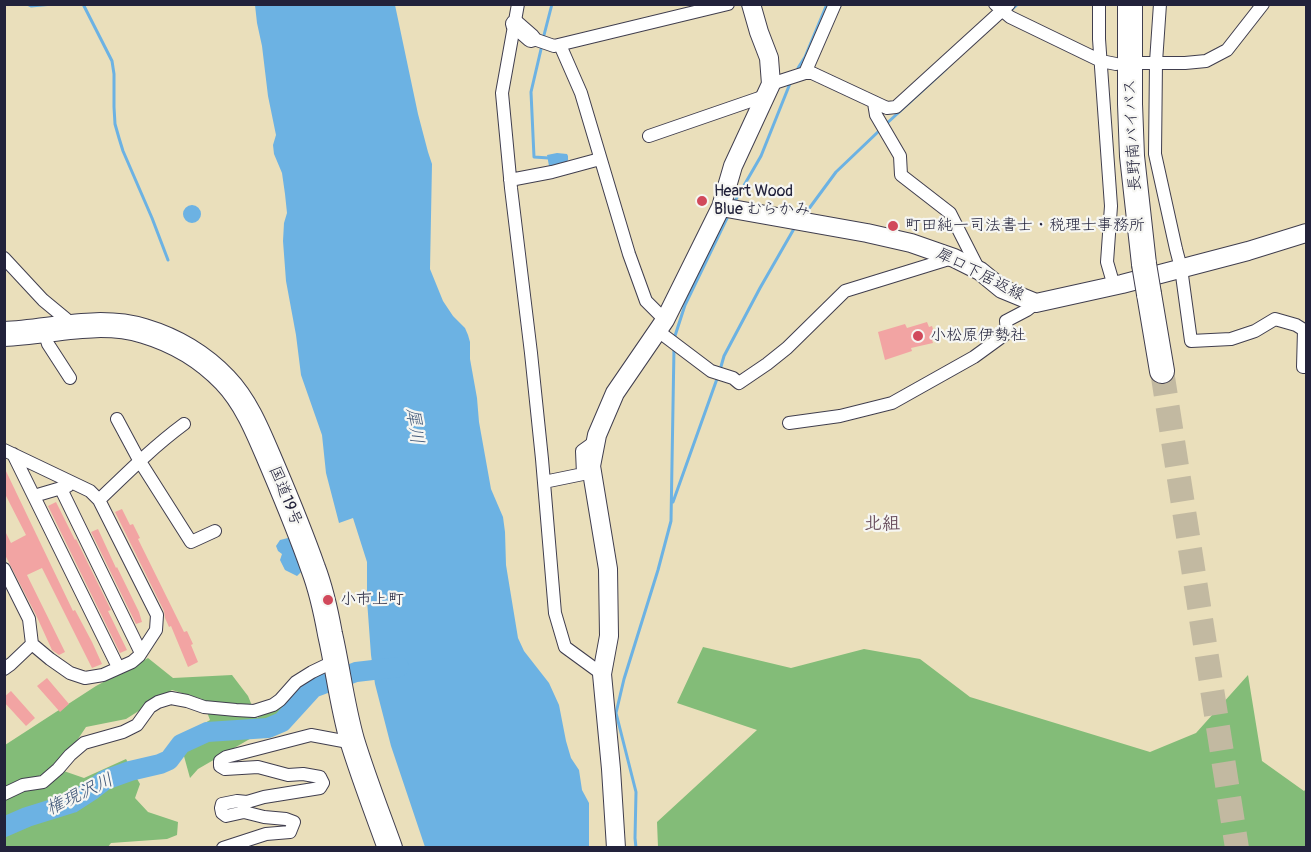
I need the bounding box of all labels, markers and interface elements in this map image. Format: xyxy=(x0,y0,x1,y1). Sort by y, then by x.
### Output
street label: 長野南バイパス xyxy=(1120,79,1146,191)
place label: Heart Wood Blue むらかみ xyxy=(714,182,810,220)
marker: Heart Wood Blue むらかみ xyxy=(695,194,709,208)
place label: 町田純一司法書士・税理士事務所 xyxy=(905,216,1145,236)
marker: 町田純一司法書士・税理士事務所 xyxy=(886,219,900,233)
street label: 犀口下居返線 xyxy=(933,245,1027,305)
place label: 小松原伊勢社 xyxy=(930,326,1026,346)
marker: 小松原伊勢社 xyxy=(911,329,925,343)
water label: 犀川 xyxy=(401,407,427,445)
street label: 国道19号 xyxy=(264,463,306,529)
district label: 北組 xyxy=(864,513,900,535)
place label: 小市上町 xyxy=(340,590,404,610)
marker: 小市上町 xyxy=(321,593,335,607)
water label: 権現沢川 xyxy=(43,770,117,820)

